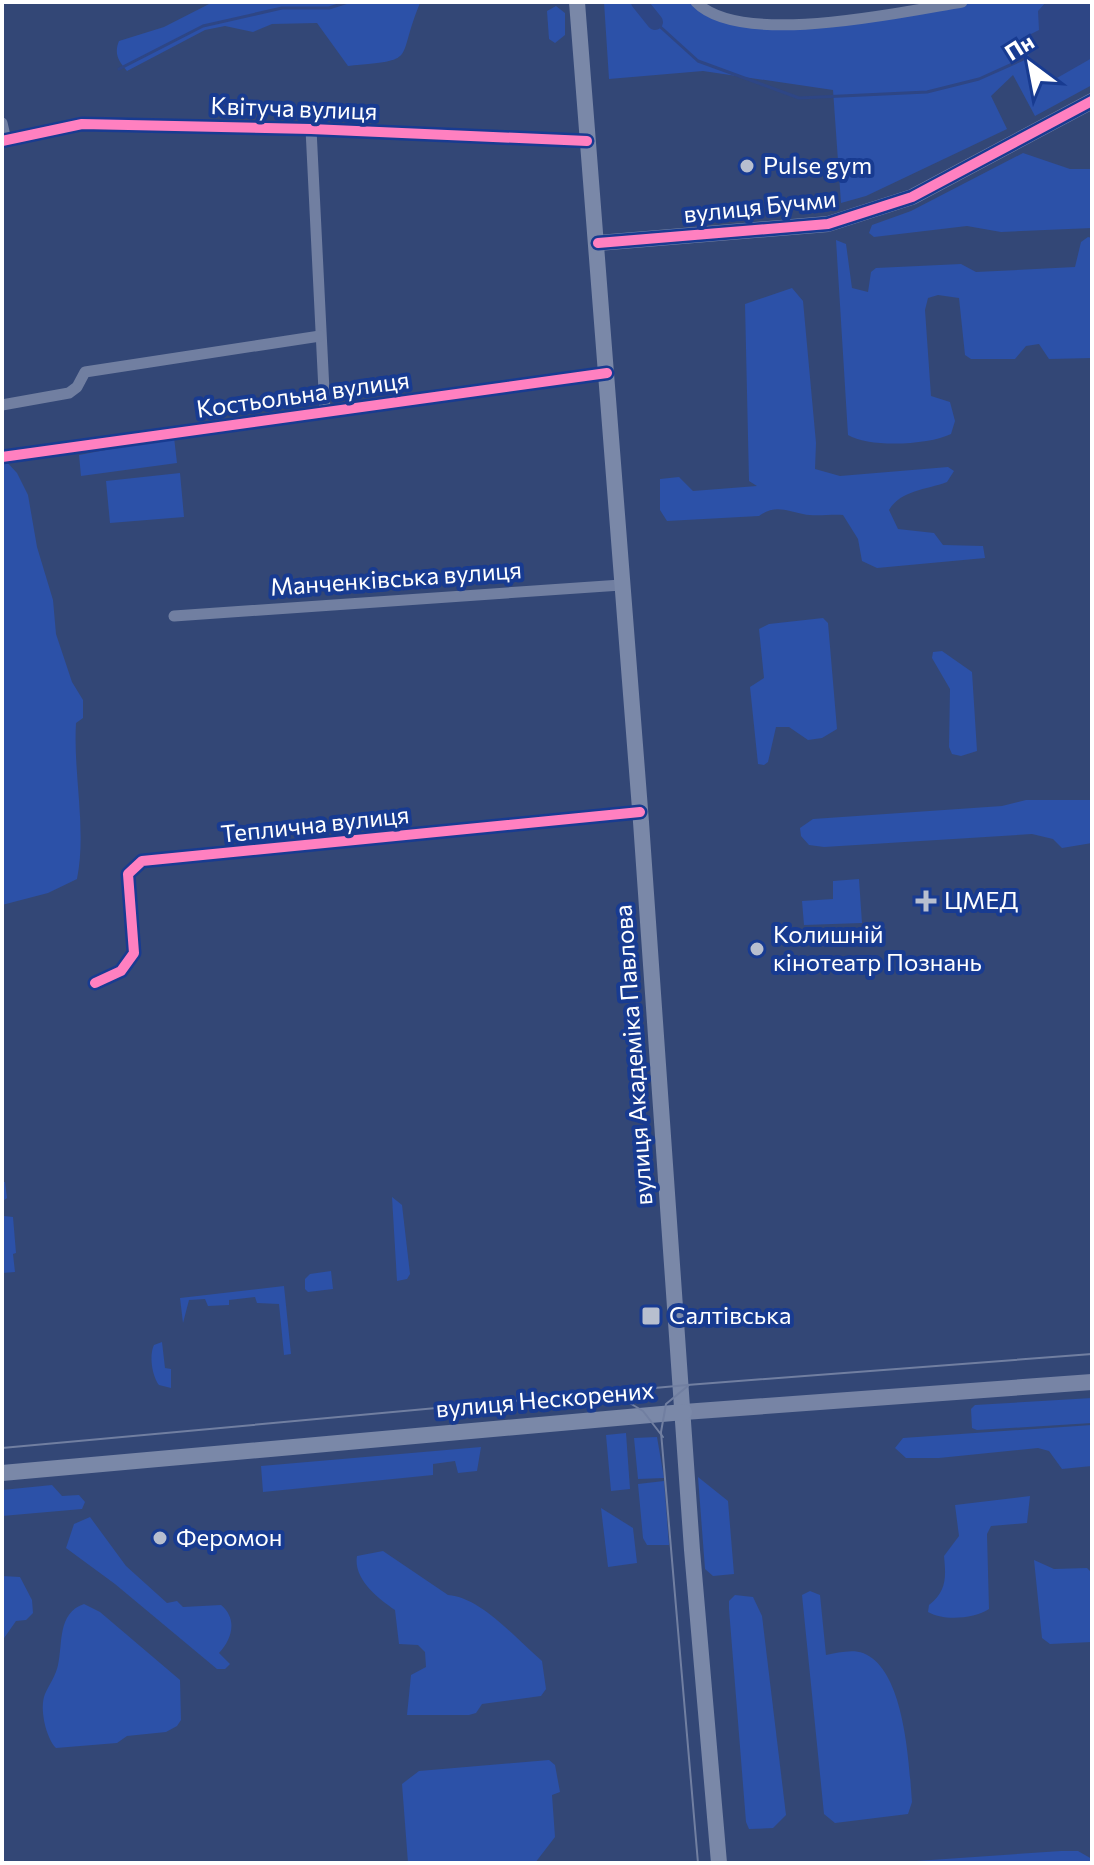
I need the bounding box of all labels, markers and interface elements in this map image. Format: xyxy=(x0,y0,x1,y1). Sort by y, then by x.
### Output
north arrow xyxy=(990,24,1070,104)
text: Пн xyxy=(1000,27,1039,66)
street label: Квітуча вулиця xyxy=(210,90,378,125)
place label: Pulse gym xyxy=(763,150,872,179)
marker: Pulse gym xyxy=(738,157,756,175)
street label: вулиця Бучми xyxy=(682,183,838,228)
street label: Костьольна вулиця xyxy=(195,364,411,423)
street label: Манченківська вулиця xyxy=(269,554,523,601)
street label: Теплична вулиця xyxy=(219,799,411,848)
place label: ЦМЕД xyxy=(944,885,1019,914)
marker: ЦМЕД xyxy=(915,890,937,912)
street label: вулиця Академіка Павлова xyxy=(608,904,657,1206)
place label: Колишній кінотеатр Познань xyxy=(773,919,982,976)
marker: Колишній кінотеатр Познань xyxy=(748,940,766,958)
place label: Салтівська xyxy=(669,1300,791,1329)
marker: Салтівська xyxy=(640,1305,662,1327)
street label: вулиця Нескорених xyxy=(434,1374,656,1422)
place label: Феромон xyxy=(176,1522,282,1551)
marker: Феромон xyxy=(151,1529,169,1547)

